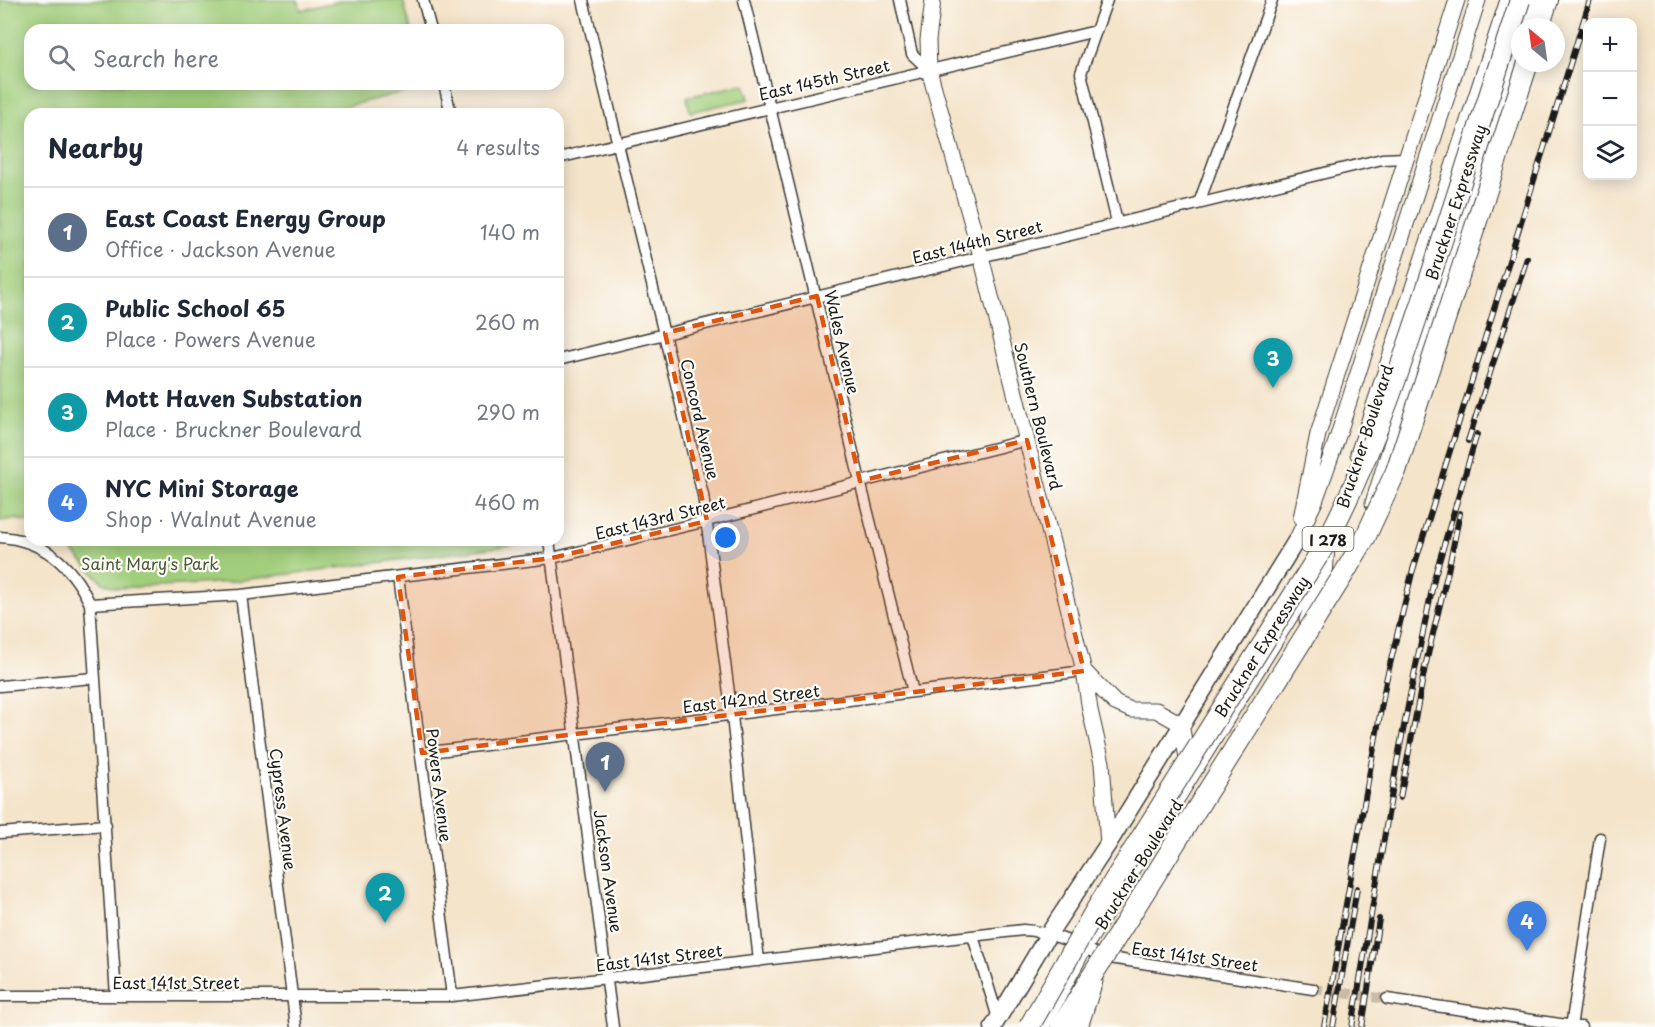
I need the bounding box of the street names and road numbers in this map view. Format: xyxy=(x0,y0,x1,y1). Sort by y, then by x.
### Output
street label: East 145th Street xyxy=(756,52,892,106)
street label: Bruckner Expressway xyxy=(1418,121,1492,283)
street label: East 144th Street xyxy=(909,213,1045,269)
street label: Wales Avenue xyxy=(819,288,867,397)
street label: Southern Boulevard xyxy=(1009,340,1069,492)
street label: Concord Avenue xyxy=(675,356,727,482)
street label: Bruckner Boulevard xyxy=(1329,361,1399,511)
street label: East 143rd Street xyxy=(592,489,728,545)
road number: I 278 xyxy=(1302,527,1354,551)
street label: Bruckner Expressway xyxy=(1208,571,1314,721)
street label: East 142nd Street xyxy=(681,678,821,718)
street label: Powers Avenue xyxy=(421,727,459,843)
street label: Cypress Avenue xyxy=(265,747,303,872)
street label: Bruckner Boulevard xyxy=(1088,794,1188,934)
street label: Jackson Avenue xyxy=(589,808,630,934)
street label: East 141st Street xyxy=(1130,935,1260,977)
street label: East 141st Street xyxy=(594,937,724,977)
street label: East 141st Street xyxy=(112,970,240,994)

